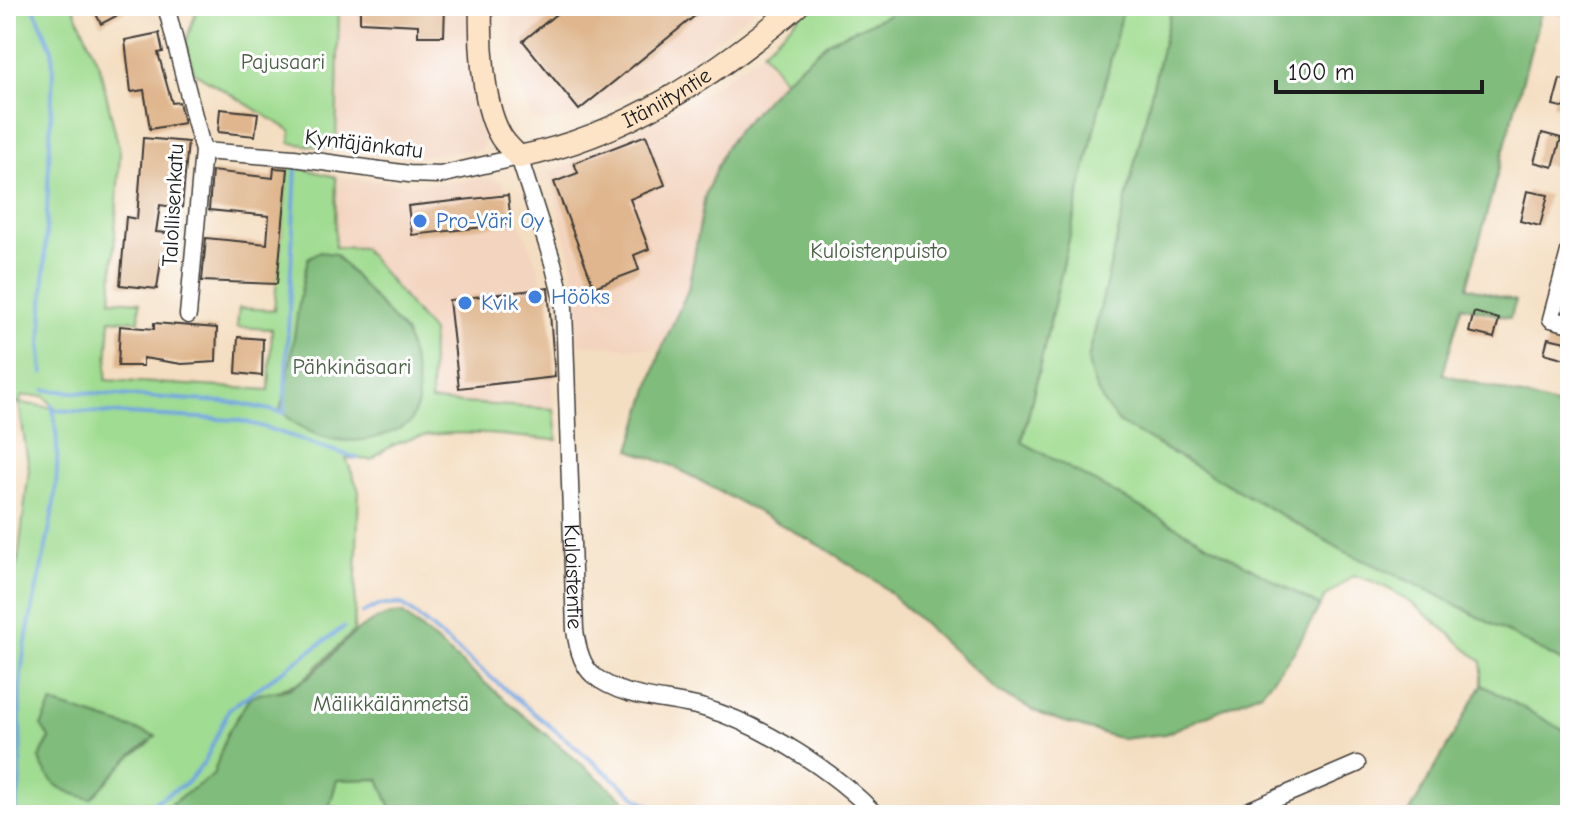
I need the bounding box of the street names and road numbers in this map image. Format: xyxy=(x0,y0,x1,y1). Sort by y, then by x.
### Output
street label: Itäniityntie xyxy=(618,62,716,134)
street label: Kyntäjänkatu xyxy=(303,124,425,164)
street label: Talollisenkatu xyxy=(157,143,189,267)
street label: Kuloistentie xyxy=(558,524,588,630)

